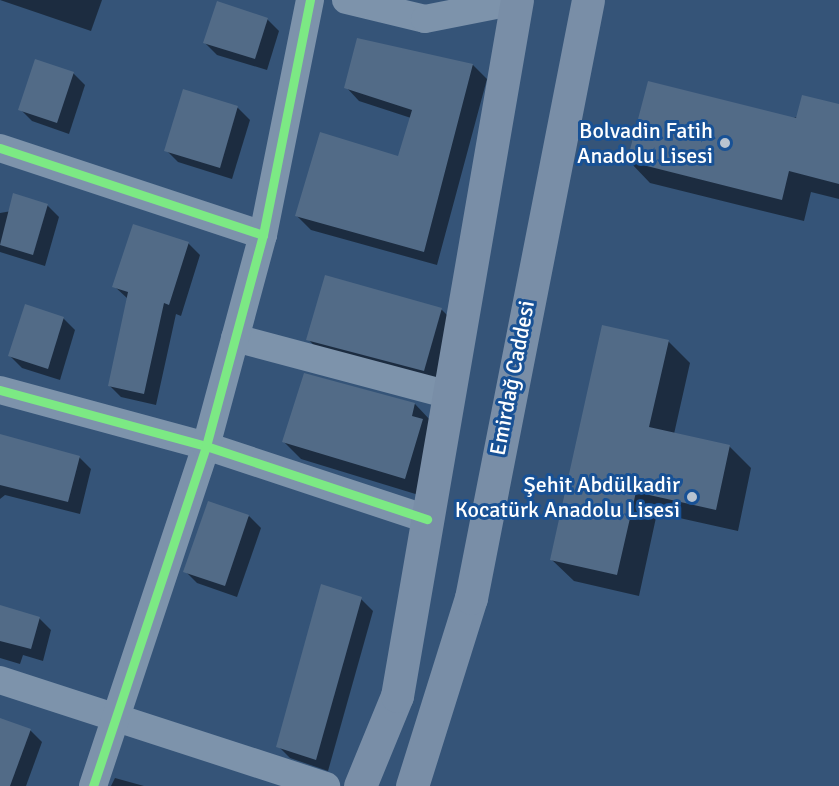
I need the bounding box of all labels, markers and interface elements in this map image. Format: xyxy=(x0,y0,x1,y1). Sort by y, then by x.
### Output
place label: Bolvadin Fatih Anadolu Lisesi xyxy=(577,117,713,168)
marker: Bolvadin Fatih Anadolu Lisesi xyxy=(718,136,732,150)
street label: Emirdağ Caddesi xyxy=(484,298,540,458)
place label: Şehit Abdülkadir Kocatürk Anadolu Lisesi xyxy=(455,471,680,522)
marker: Şehit Abdülkadir Kocatürk Anadolu Lisesi xyxy=(685,490,699,504)

